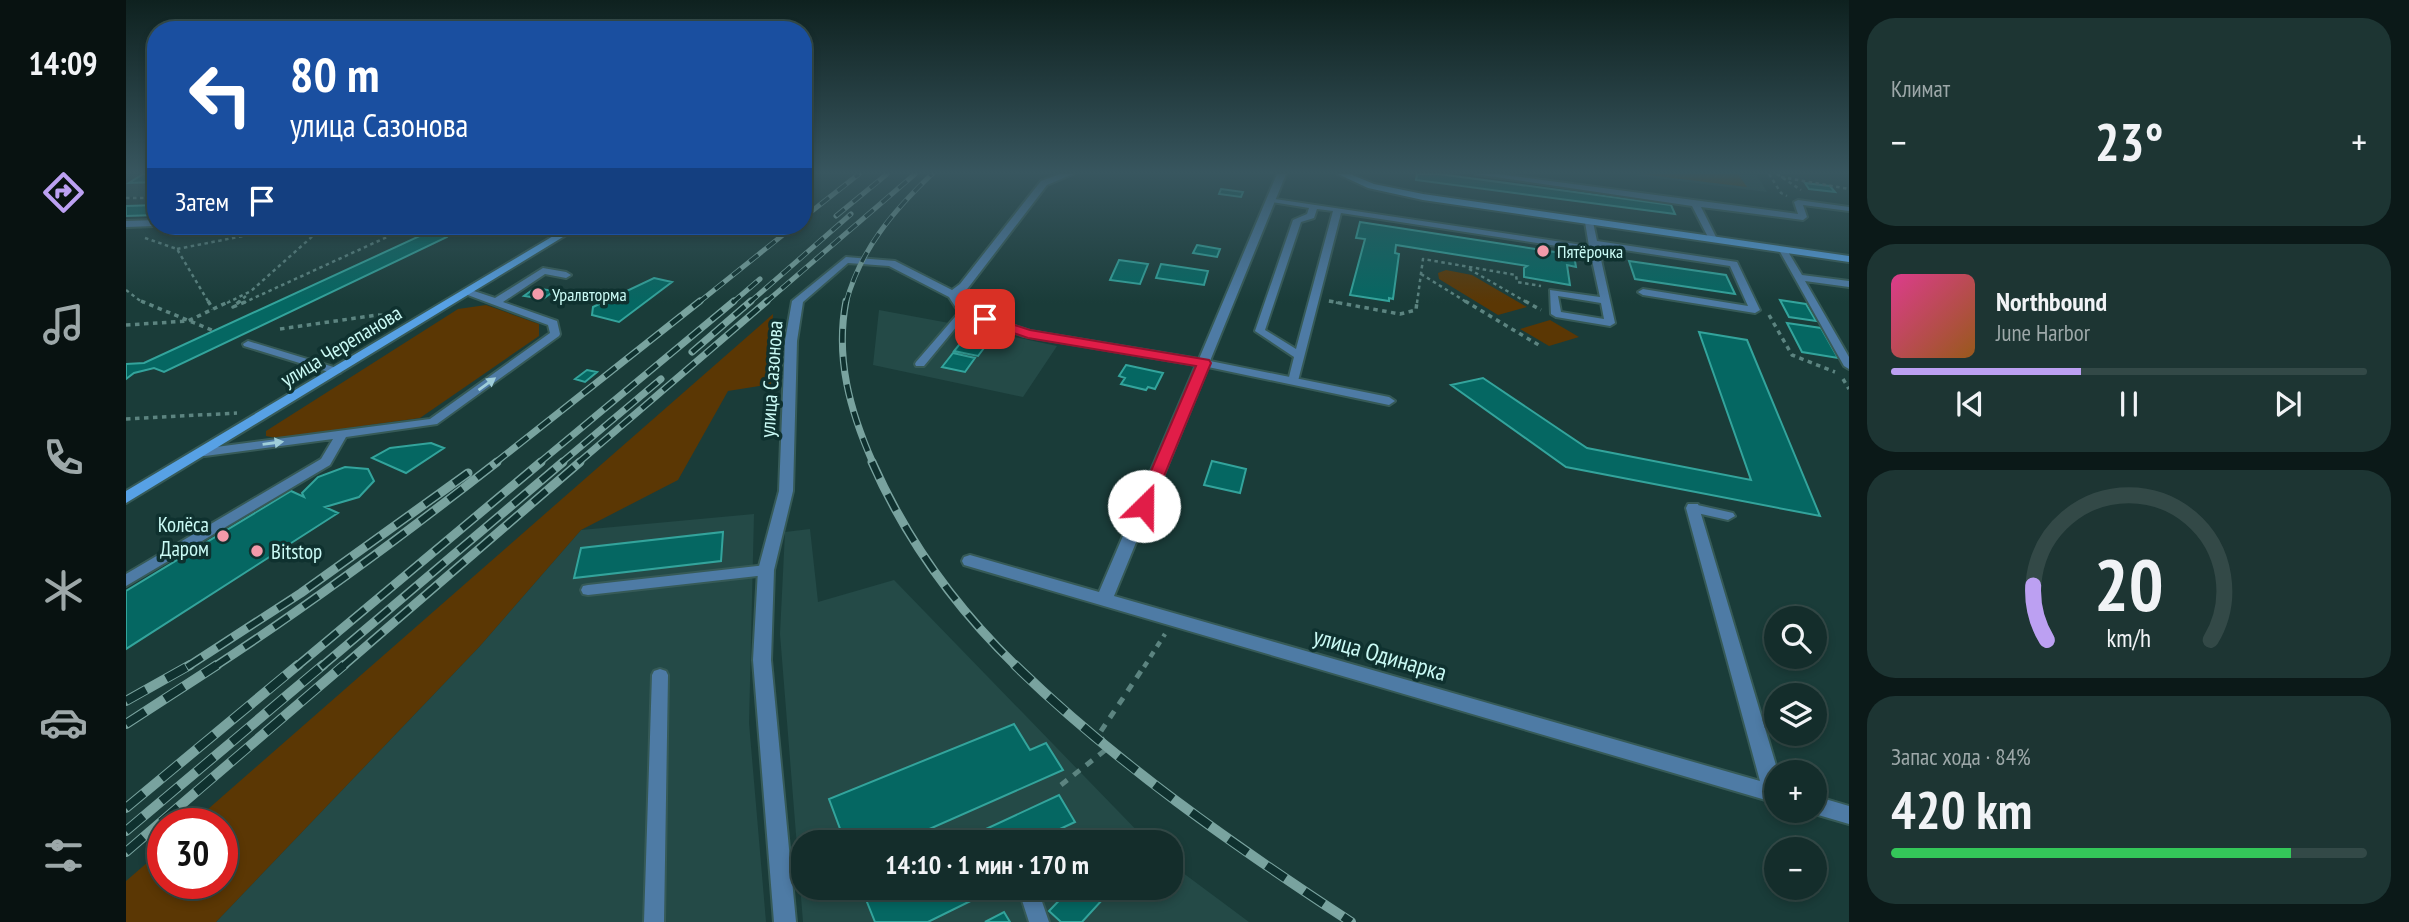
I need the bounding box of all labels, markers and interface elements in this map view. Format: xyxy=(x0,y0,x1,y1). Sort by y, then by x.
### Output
text: 14:09 xyxy=(28,42,98,84)
text: 80 m xyxy=(290,42,379,106)
icon: left xyxy=(175,49,266,140)
text: Климат xyxy=(1891,74,1950,103)
text: улица Сазонова xyxy=(290,104,468,146)
text: 23° xyxy=(2095,108,2163,175)
text: − xyxy=(1891,117,1907,166)
text: + xyxy=(2351,117,2367,166)
icon: directions xyxy=(39,168,88,217)
icon: arrive xyxy=(243,182,281,220)
text: Затем xyxy=(175,185,229,218)
place label: Пятёрочка xyxy=(1557,240,1623,263)
marker: Пятёрочка xyxy=(1535,243,1551,259)
place label: Уралвторма xyxy=(552,283,627,306)
text: Northbound xyxy=(1996,285,2107,318)
marker: Уралвторма xyxy=(530,286,546,302)
pin xyxy=(955,289,1015,349)
street label: улица Черепанова xyxy=(275,299,407,393)
icon: music xyxy=(39,300,88,349)
icon: arrive xyxy=(966,300,1004,338)
text: June Harbor xyxy=(1996,318,2090,347)
street label: улица Сазонова xyxy=(753,320,789,438)
one-way arrow xyxy=(477,377,496,391)
icon: previous xyxy=(1951,385,1989,423)
icon: pause xyxy=(2110,385,2148,423)
icon: next xyxy=(2269,385,2307,423)
icon: phone xyxy=(39,433,88,482)
one-way arrow xyxy=(262,437,284,448)
position arrow xyxy=(1107,469,1181,543)
place label: Колёса Даром xyxy=(158,511,209,562)
marker: Колёса Даром xyxy=(215,528,231,544)
text: 20 xyxy=(2094,536,2164,630)
place label: Bitstop xyxy=(271,538,322,565)
marker: Bitstop xyxy=(249,543,265,559)
icon: climate xyxy=(39,566,88,615)
map controls xyxy=(1764,606,1827,900)
button: search xyxy=(1764,606,1827,669)
street label: улица Одинарка xyxy=(1310,620,1450,688)
text: km/h xyxy=(2107,622,2151,654)
button: layers xyxy=(1764,683,1827,746)
icon: car xyxy=(39,698,88,747)
text: Запас хода · 84% xyxy=(1891,742,2031,771)
button: + xyxy=(1764,760,1827,823)
text: 420 km xyxy=(1891,776,2032,843)
speed limit sign: 30 xyxy=(147,808,238,899)
icon: filters xyxy=(39,831,88,880)
button: − xyxy=(1764,837,1827,900)
text: 14:10 · 1 мин · 170 m xyxy=(885,848,1089,881)

